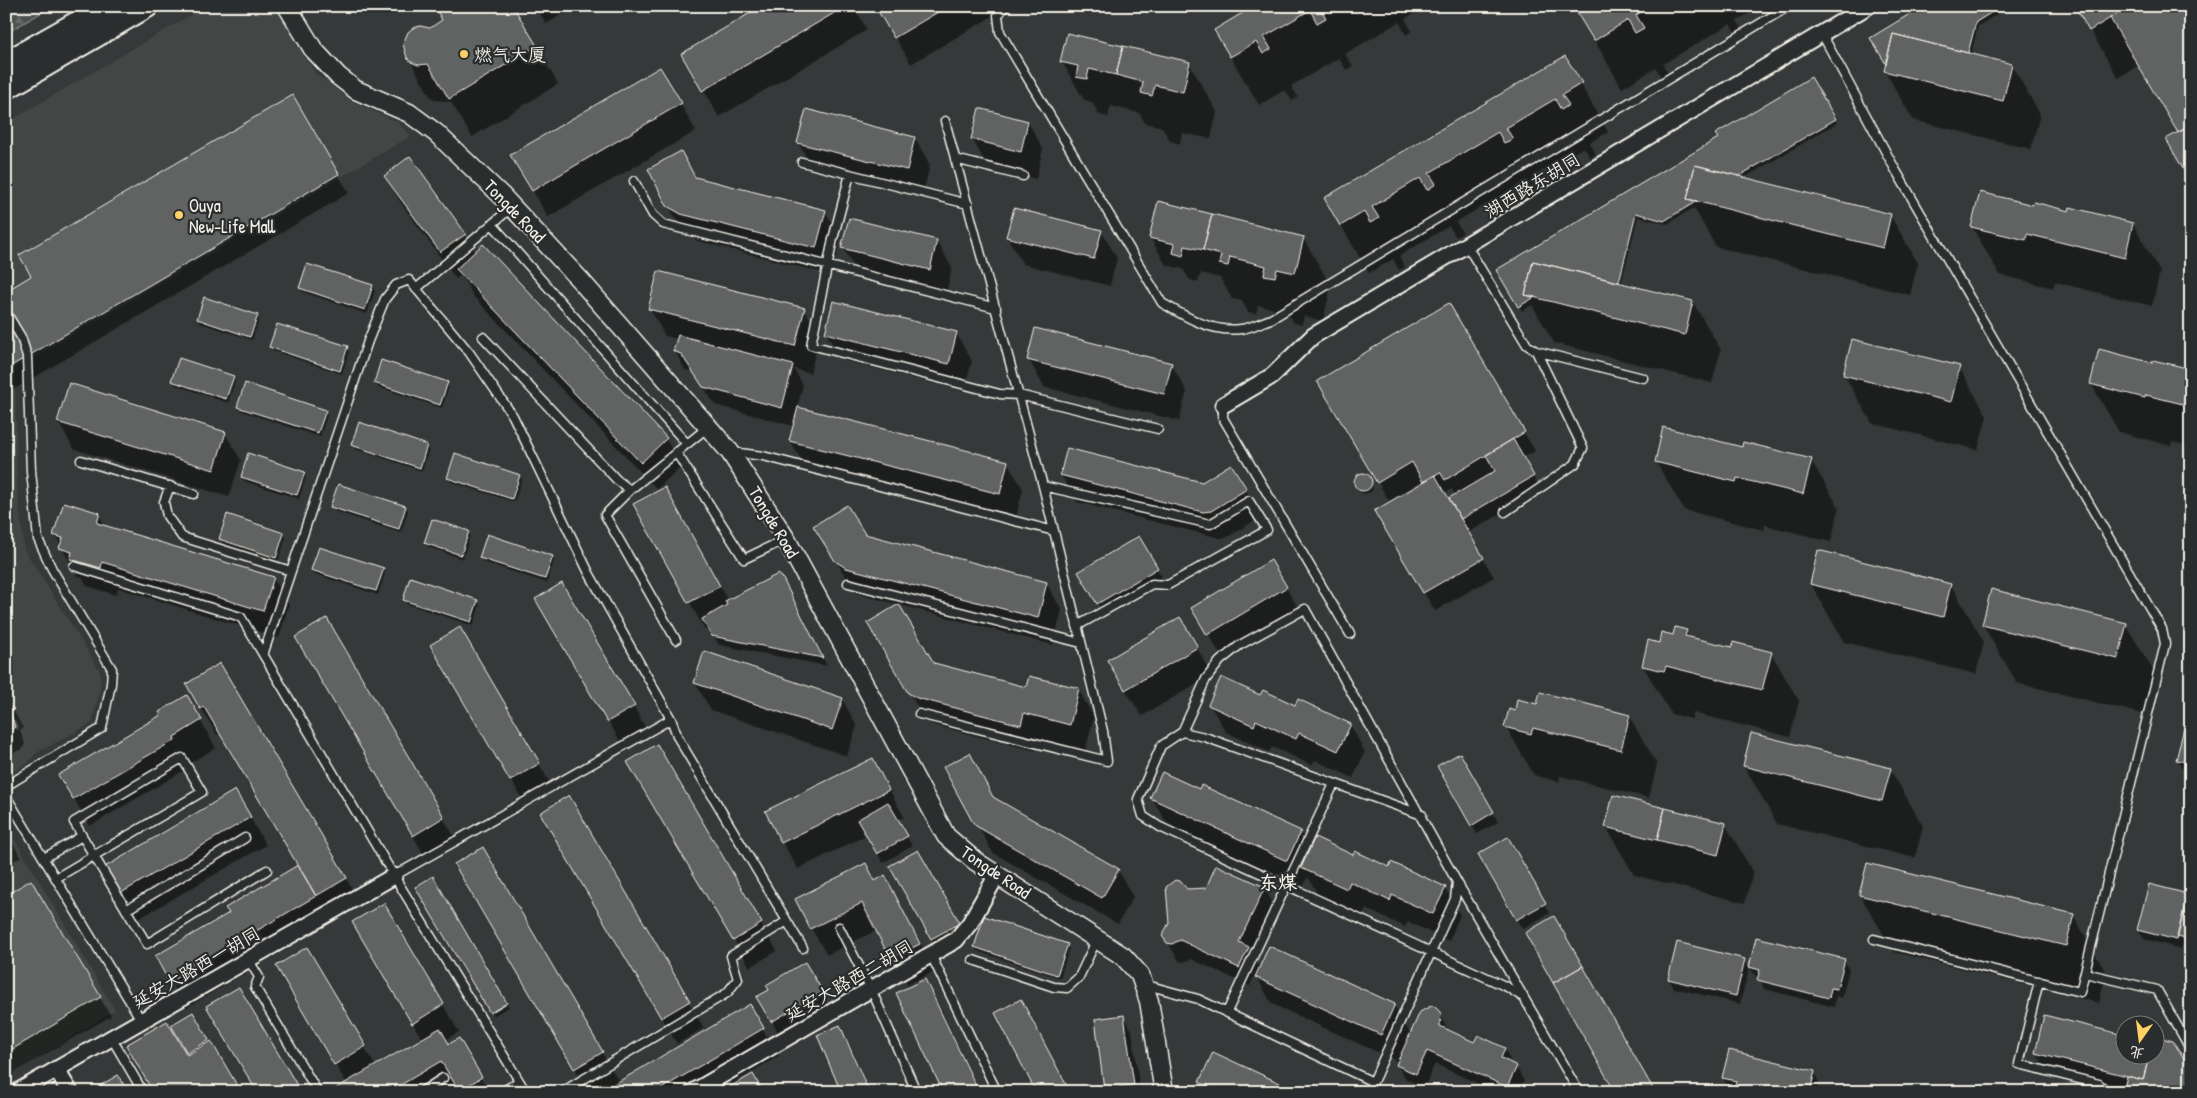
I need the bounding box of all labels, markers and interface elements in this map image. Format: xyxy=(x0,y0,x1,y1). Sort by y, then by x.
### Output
place label: 燃气大厦 xyxy=(474,42,546,67)
marker: 燃气大厦 xyxy=(458,48,470,60)
street label: 湖西路东胡同 xyxy=(1479,146,1585,224)
street label: Tongde Road xyxy=(478,174,552,248)
place label: Ouya New-Life Mall xyxy=(189,193,276,239)
marker: Ouya New-Life Mall xyxy=(173,209,185,221)
street label: Tongde Road xyxy=(743,481,805,563)
street label: Tongde Road xyxy=(956,839,1036,905)
district label: 东煤 xyxy=(1259,869,1297,895)
street label: 延安大路西一胡同 xyxy=(127,920,265,1014)
street label: 延安大路西二胡同 xyxy=(780,933,918,1027)
north arrow xyxy=(2114,1016,2164,1066)
text: 北 xyxy=(2128,1042,2146,1064)

